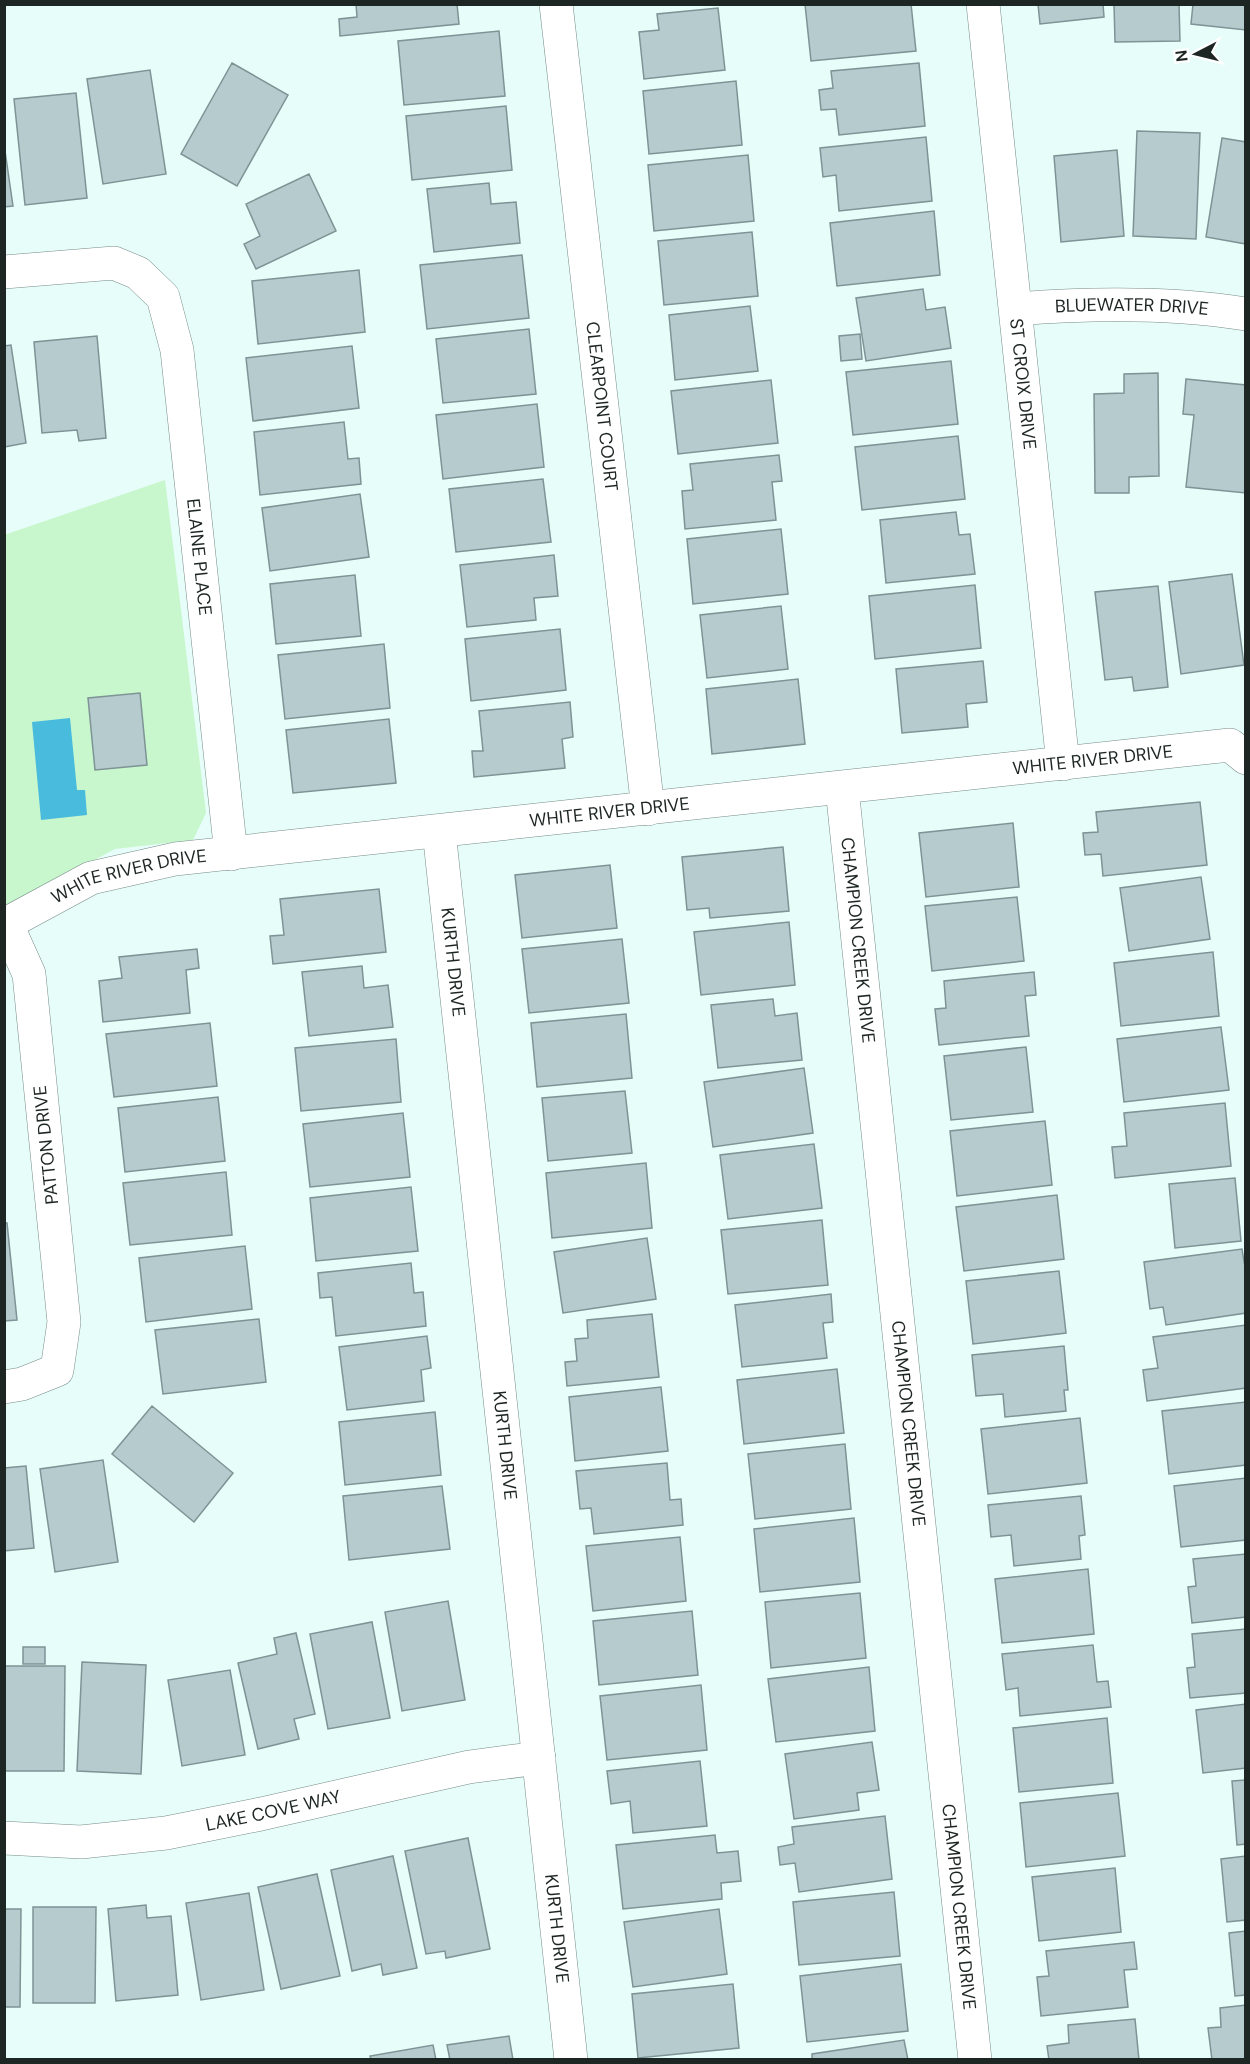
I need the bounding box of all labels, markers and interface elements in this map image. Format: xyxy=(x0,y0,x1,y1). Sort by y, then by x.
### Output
north arrow xyxy=(1166,24,1226,84)
text: N xyxy=(1170,49,1193,63)
street label: BLUEWATER DRIVE xyxy=(1054,293,1210,321)
street label: ST CROIX DRIVE xyxy=(1004,317,1042,451)
street label: CLEARPOINT COURT xyxy=(580,320,624,493)
street label: ELAINE PLACE xyxy=(181,497,217,617)
street label: WHITE RIVER DRIVE xyxy=(1011,739,1174,780)
street label: WHITE RIVER DRIVE xyxy=(528,791,691,833)
street label: CHAMPION CREEK DRIVE xyxy=(835,836,881,1044)
street label: WHITE RIVER DRIVE xyxy=(47,844,208,909)
street label: KURTH DRIVE xyxy=(435,906,471,1018)
street label: PATTON DRIVE xyxy=(28,1084,64,1206)
street label: CHAMPION CREEK DRIVE xyxy=(886,1319,931,1528)
street label: KURTH DRIVE xyxy=(487,1390,523,1501)
street label: LAKE COVE WAY xyxy=(203,1784,344,1837)
street label: CHAMPION CREEK DRIVE xyxy=(936,1803,982,2011)
street label: KURTH DRIVE xyxy=(539,1873,575,1985)

